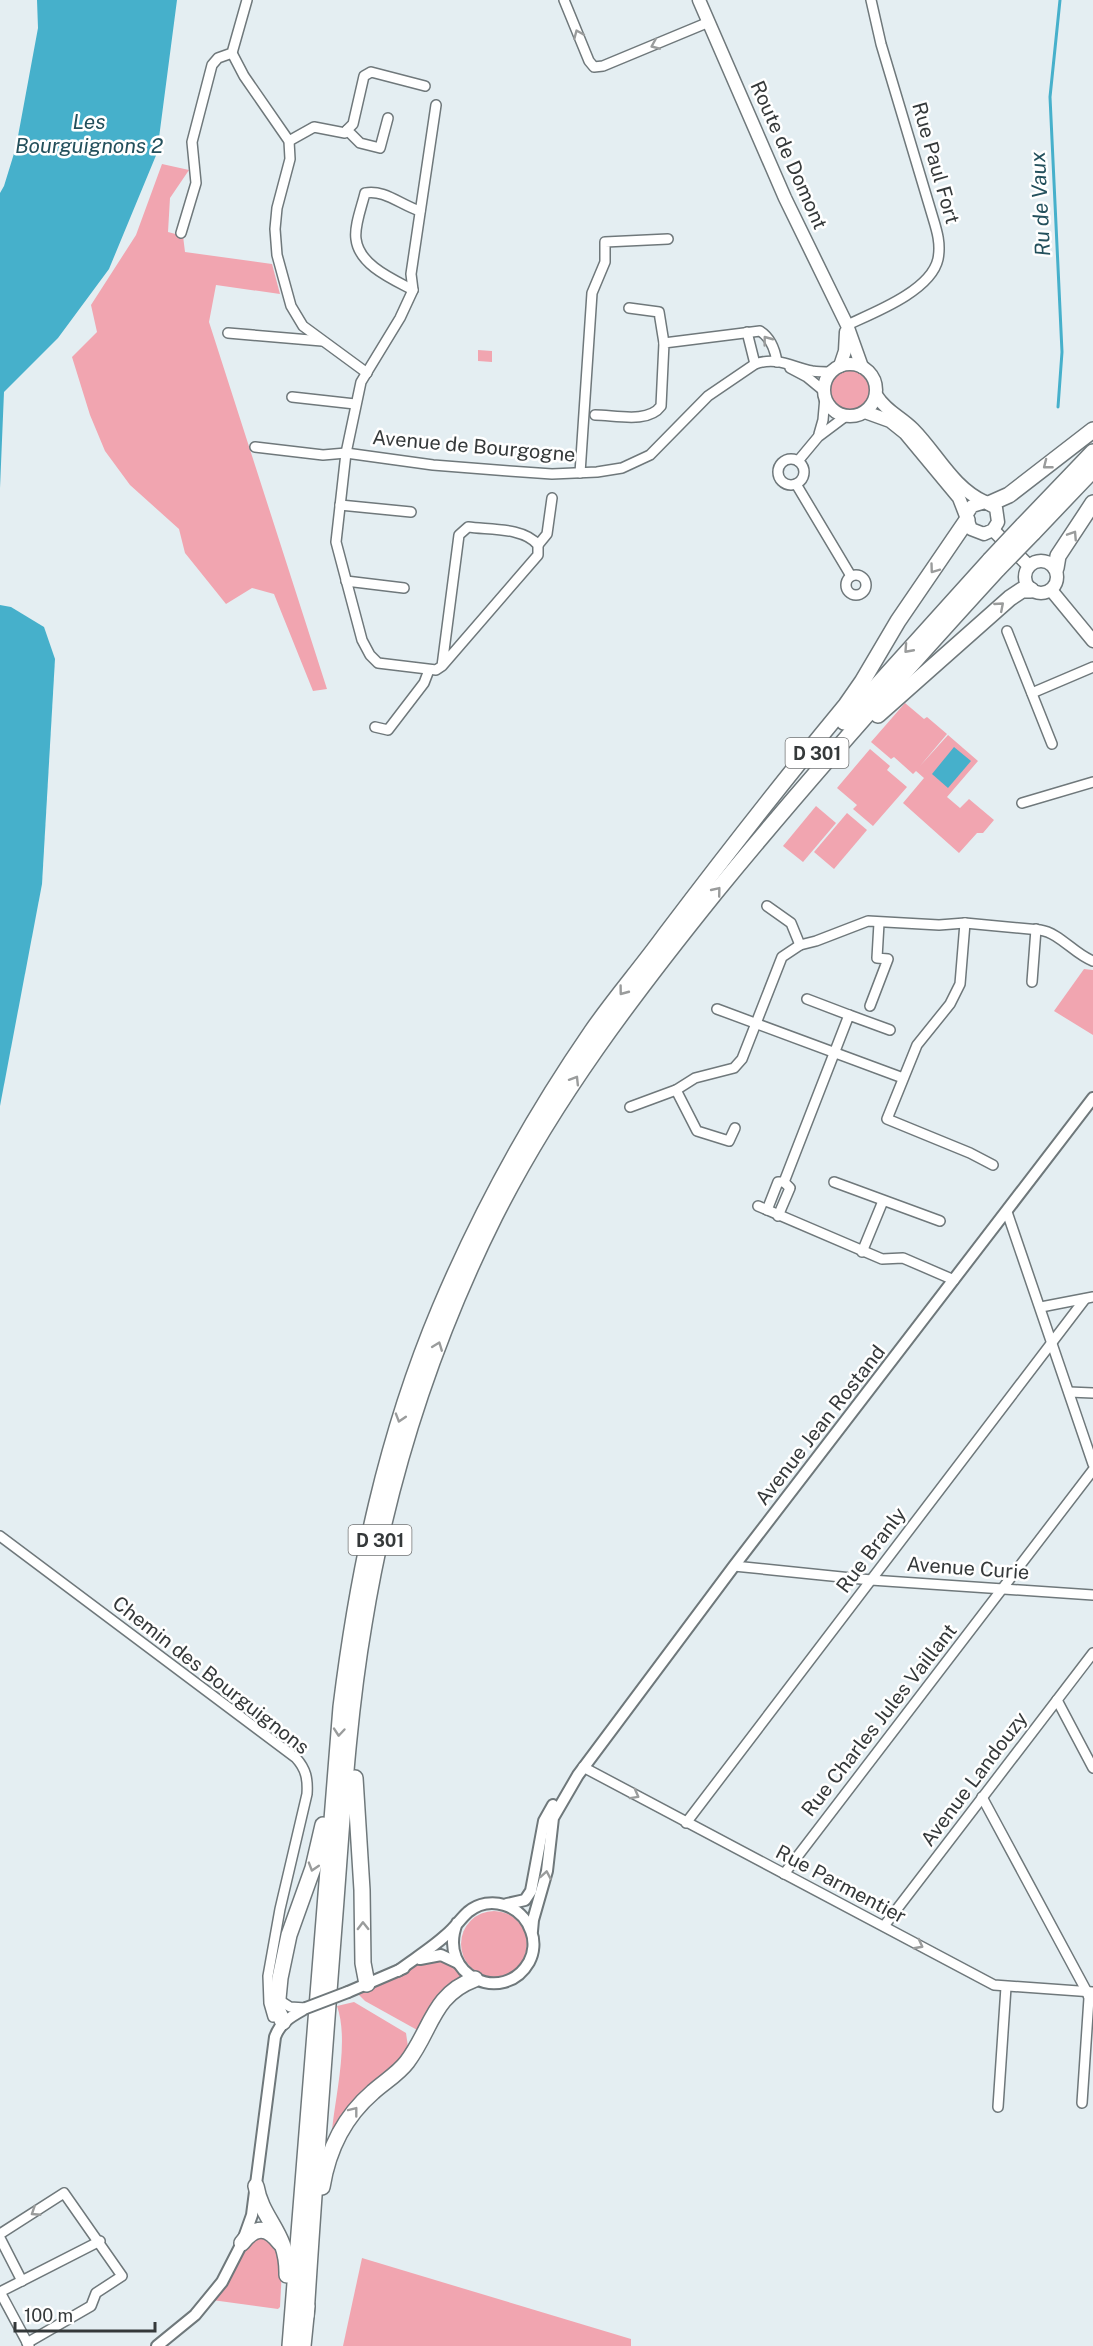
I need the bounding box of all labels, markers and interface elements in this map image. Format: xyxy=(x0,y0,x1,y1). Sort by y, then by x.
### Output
one-way arrow xyxy=(573,29,585,40)
one-way arrow xyxy=(650,38,661,50)
street label: Route de Domont xyxy=(745,77,833,233)
street label: Rue Paul Fort xyxy=(907,99,965,227)
water label: Les Bourguignons 2 xyxy=(15,109,163,158)
water label: Ru de Vaux xyxy=(1025,150,1055,257)
one-way arrow xyxy=(764,336,775,347)
street label: Avenue de Bourgogne xyxy=(371,425,577,467)
one-way arrow xyxy=(1043,458,1054,469)
one-way arrow xyxy=(1066,531,1077,542)
one-way arrow xyxy=(931,562,942,573)
one-way arrow xyxy=(993,603,1004,614)
one-way arrow xyxy=(904,643,915,653)
road number: D 301 xyxy=(786,738,848,768)
one-way arrow xyxy=(710,887,721,898)
one-way arrow xyxy=(620,984,631,995)
one-way arrow xyxy=(567,1076,579,1086)
street label: Avenue Jean Rostand xyxy=(750,1340,890,1510)
one-way arrow xyxy=(431,1342,443,1353)
one-way arrow xyxy=(395,1412,408,1423)
street label: Rue Branly xyxy=(831,1502,911,1597)
road number: D 301 xyxy=(348,1525,412,1555)
street label: Avenue Curie xyxy=(906,1552,1030,1584)
street label: Chemin des Bourguignons xyxy=(108,1591,314,1759)
street label: Rue Charles Jules Vaillant xyxy=(796,1619,962,1821)
street label: Avenue Landouzy xyxy=(916,1707,1033,1851)
one-way arrow xyxy=(332,1728,345,1737)
one-way arrow xyxy=(629,1788,639,1799)
street label: Rue Parmentier xyxy=(772,1840,910,1928)
one-way arrow xyxy=(307,1861,320,1872)
one-way arrow xyxy=(539,1870,552,1880)
one-way arrow xyxy=(356,1922,369,1931)
one-way arrow xyxy=(912,1938,923,1949)
one-way arrow xyxy=(347,2107,358,2118)
one-way arrow xyxy=(30,2204,41,2215)
scale bar xyxy=(15,2295,154,2333)
text: 100 m xyxy=(24,2305,73,2326)

